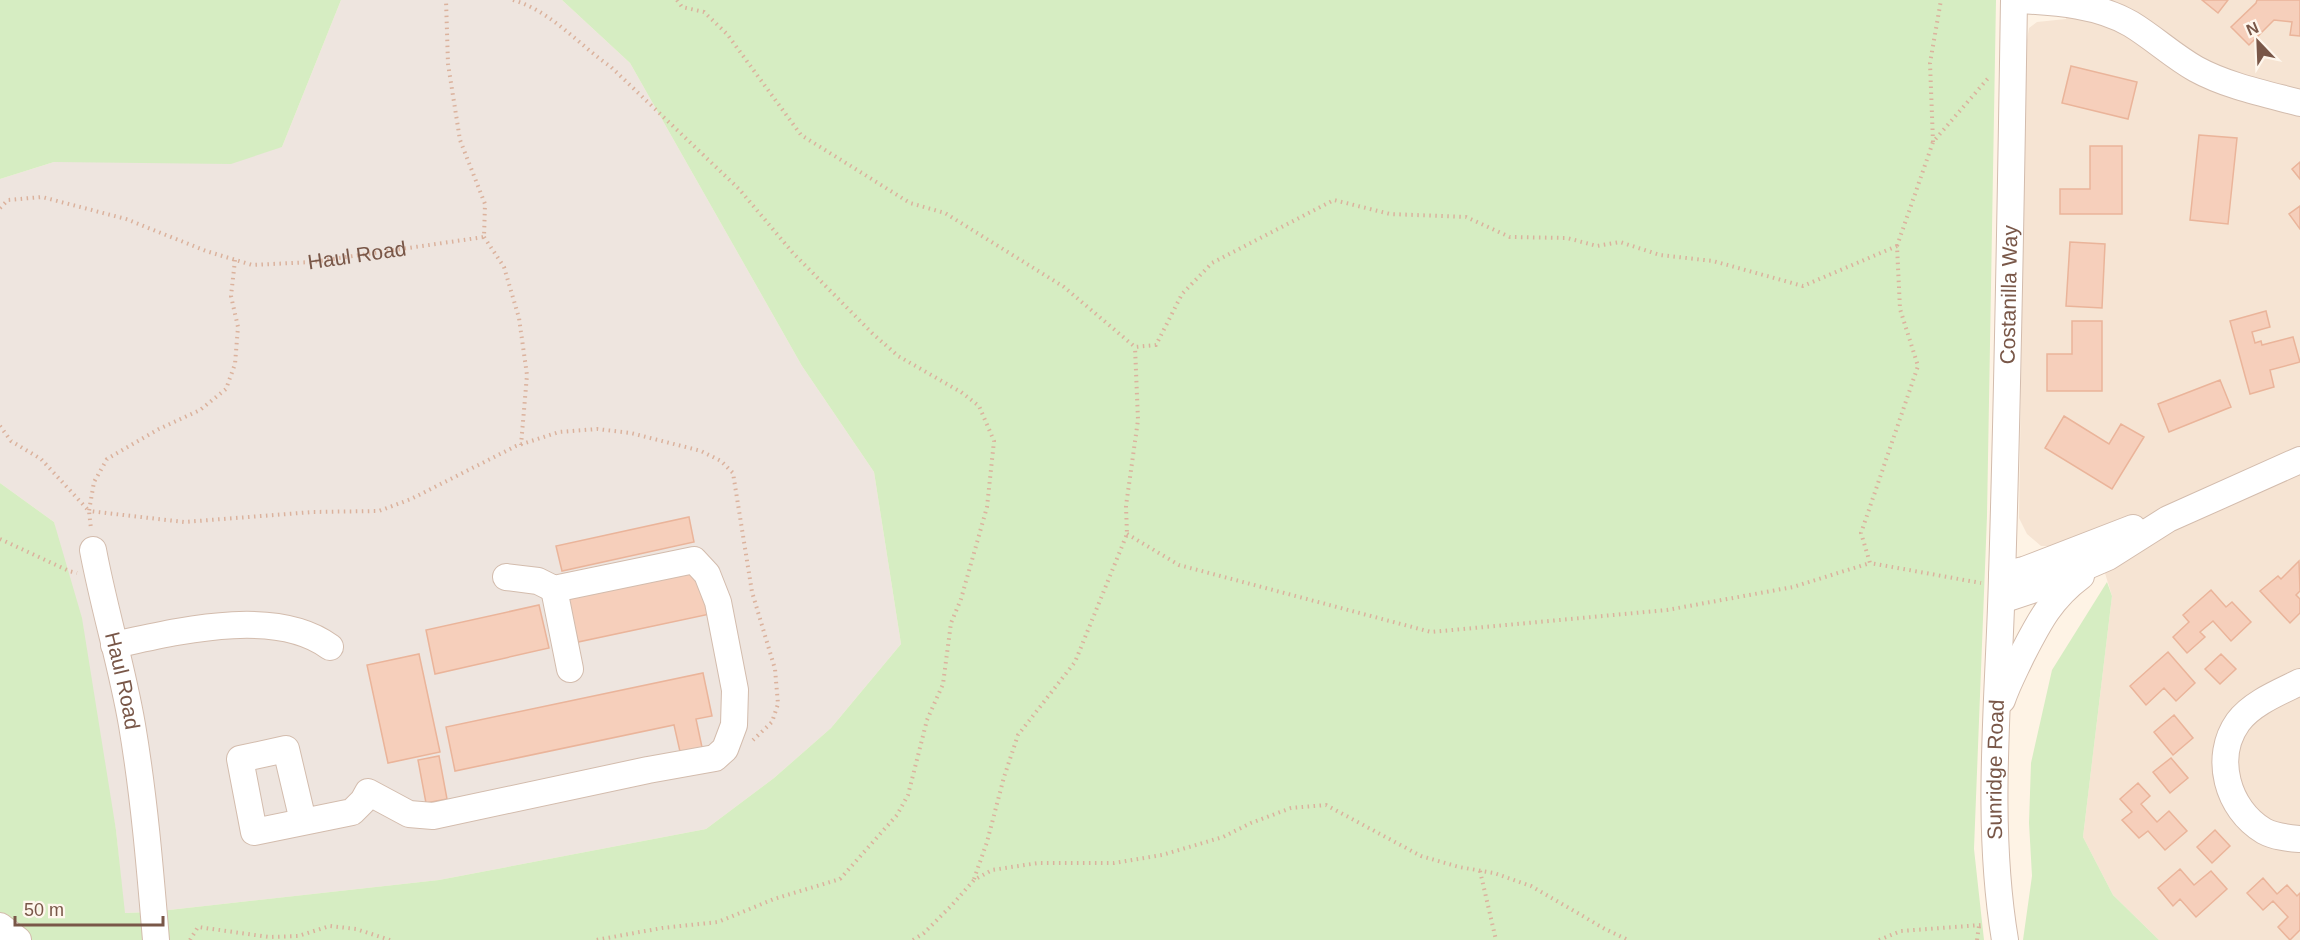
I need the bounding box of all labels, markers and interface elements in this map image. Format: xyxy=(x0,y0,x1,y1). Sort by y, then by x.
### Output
north arrow xyxy=(2228,12,2288,72)
text: N xyxy=(2244,19,2261,39)
street label: Costanilla Way xyxy=(1996,224,2021,365)
street label: Haul Road xyxy=(306,236,408,273)
street label: Haul Road xyxy=(101,629,145,731)
street label: Sunridge Road xyxy=(1982,699,2008,840)
scale bar xyxy=(15,889,164,927)
text: 50 m xyxy=(24,900,64,920)

